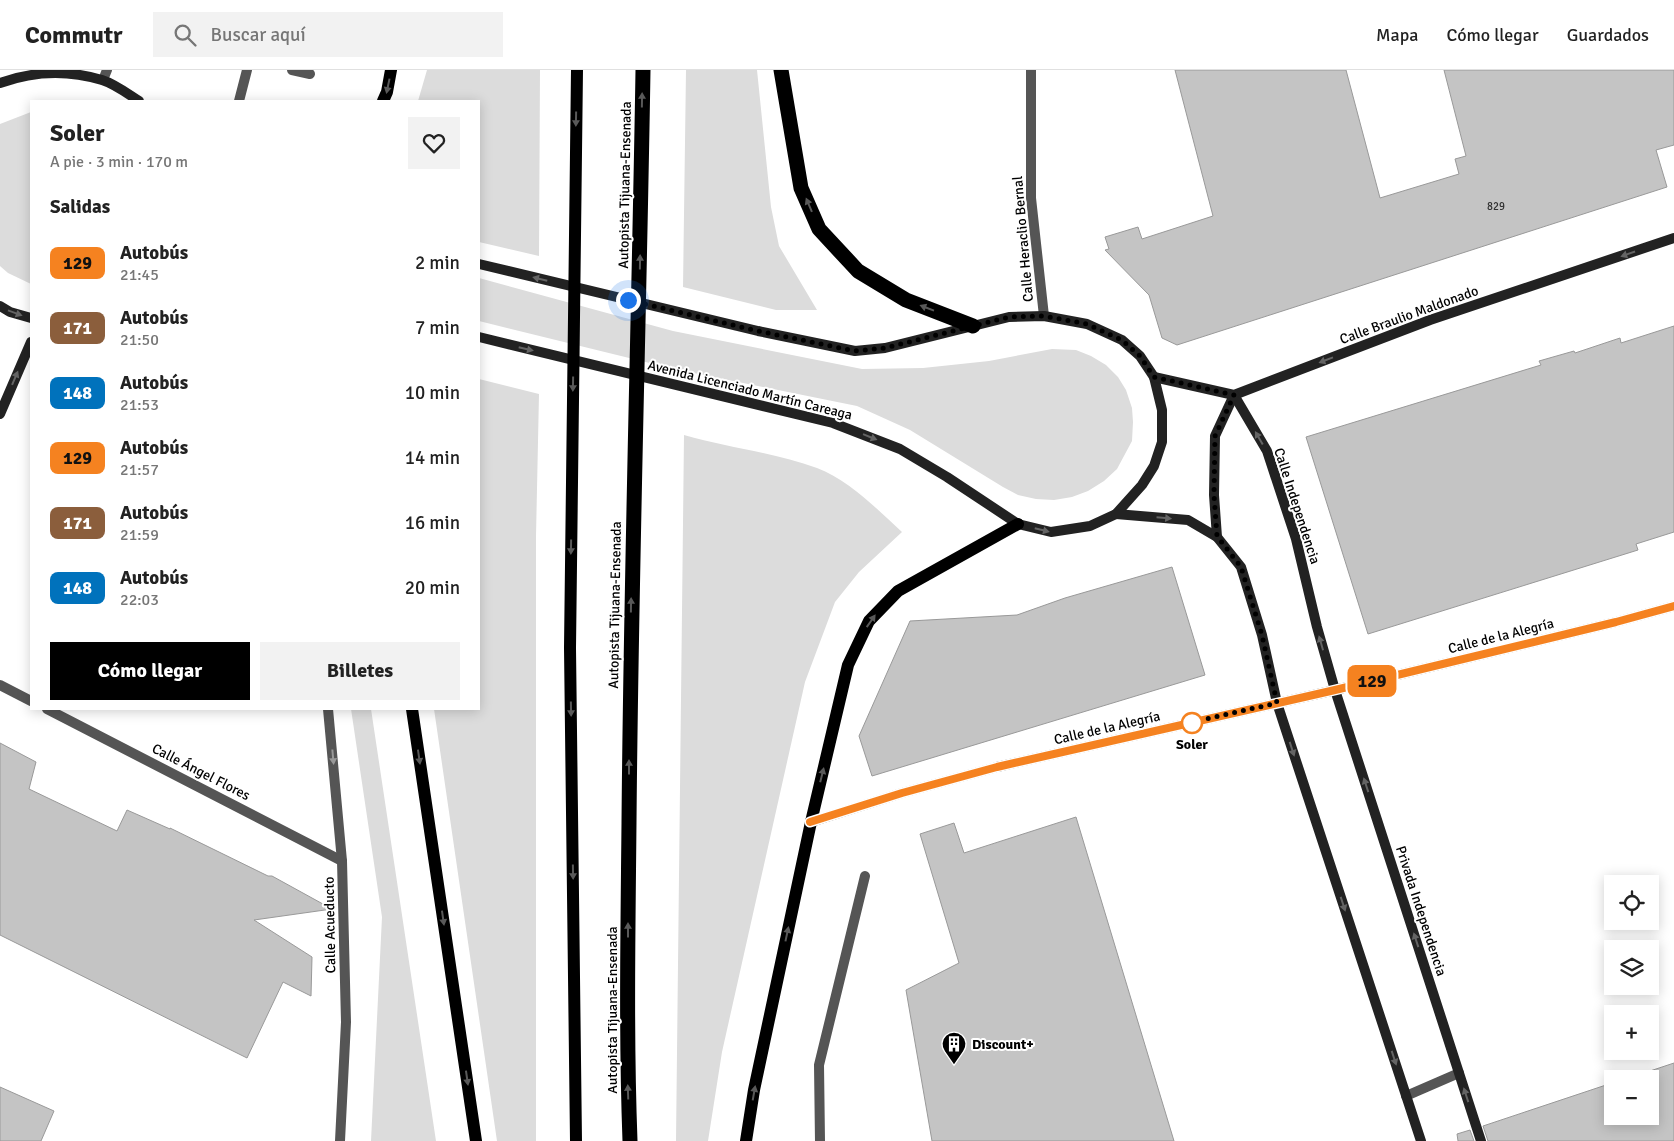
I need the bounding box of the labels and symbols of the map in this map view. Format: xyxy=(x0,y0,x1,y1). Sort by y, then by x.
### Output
one-way arrow xyxy=(384,78,392,93)
one-way arrow xyxy=(638,92,646,108)
street label: Autopista Tijuana-Ensenada xyxy=(615,101,635,269)
one-way arrow xyxy=(572,111,580,127)
street label: Calle Heraclio Bernal xyxy=(1009,175,1037,303)
one-way arrow xyxy=(804,198,812,212)
house number: 829 xyxy=(1487,200,1505,213)
one-way arrow xyxy=(1620,250,1635,258)
one-way arrow xyxy=(636,254,644,270)
one-way arrow xyxy=(533,275,548,283)
street label: Calle Braulio Maldonado xyxy=(1337,282,1481,348)
your location xyxy=(616,288,641,313)
one-way arrow xyxy=(919,304,934,312)
one-way arrow xyxy=(8,309,23,317)
one-way arrow xyxy=(519,345,534,353)
street label: Avenida Licenciado Martín Careaga xyxy=(646,356,854,424)
one-way arrow xyxy=(1318,356,1333,364)
one-way arrow xyxy=(12,371,20,385)
one-way arrow xyxy=(569,376,577,392)
one-way arrow xyxy=(1254,431,1263,445)
one-way arrow xyxy=(863,433,877,441)
street label: Calle Independencia xyxy=(1270,446,1324,566)
one-way arrow xyxy=(1157,514,1173,522)
street label: Autopista Tijuana-Ensenada xyxy=(605,521,625,689)
one-way arrow xyxy=(1035,526,1050,534)
one-way arrow xyxy=(567,539,575,555)
one-way arrow xyxy=(627,597,635,613)
one-way arrow xyxy=(866,615,876,628)
street label: Calle de la Alegría xyxy=(1446,615,1556,657)
one-way arrow xyxy=(1317,635,1325,650)
line badge: 129 xyxy=(1343,665,1401,697)
one-way arrow xyxy=(567,701,575,717)
street label: Calle de la Alegría xyxy=(1052,708,1162,748)
marker: Soler xyxy=(1181,712,1203,734)
place label: Soler xyxy=(1176,736,1208,753)
street label: Calle Ángel Flores xyxy=(149,740,253,804)
one-way arrow xyxy=(1289,742,1297,757)
one-way arrow xyxy=(415,749,423,765)
one-way arrow xyxy=(329,750,337,766)
one-way arrow xyxy=(625,759,633,775)
one-way arrow xyxy=(818,768,826,783)
one-way arrow xyxy=(1362,778,1369,793)
street label: Privada Independencia xyxy=(1392,844,1450,978)
one-way arrow xyxy=(569,864,577,880)
street label: Calle Acueducto xyxy=(321,876,339,974)
one-way arrow xyxy=(1340,896,1347,911)
one-way arrow xyxy=(439,910,447,926)
one-way arrow xyxy=(624,922,632,938)
street label: Autopista Tijuana-Ensenada xyxy=(604,926,621,1094)
one-way arrow xyxy=(783,926,791,941)
one-way arrow xyxy=(1412,932,1420,947)
building icon: Discount+ xyxy=(941,1031,967,1065)
place label: Discount+ xyxy=(972,1036,1034,1053)
one-way arrow xyxy=(1390,1051,1398,1066)
one-way arrow xyxy=(463,1071,471,1087)
one-way arrow xyxy=(623,1084,631,1100)
one-way arrow xyxy=(750,1085,758,1101)
one-way arrow xyxy=(1462,1087,1470,1102)

